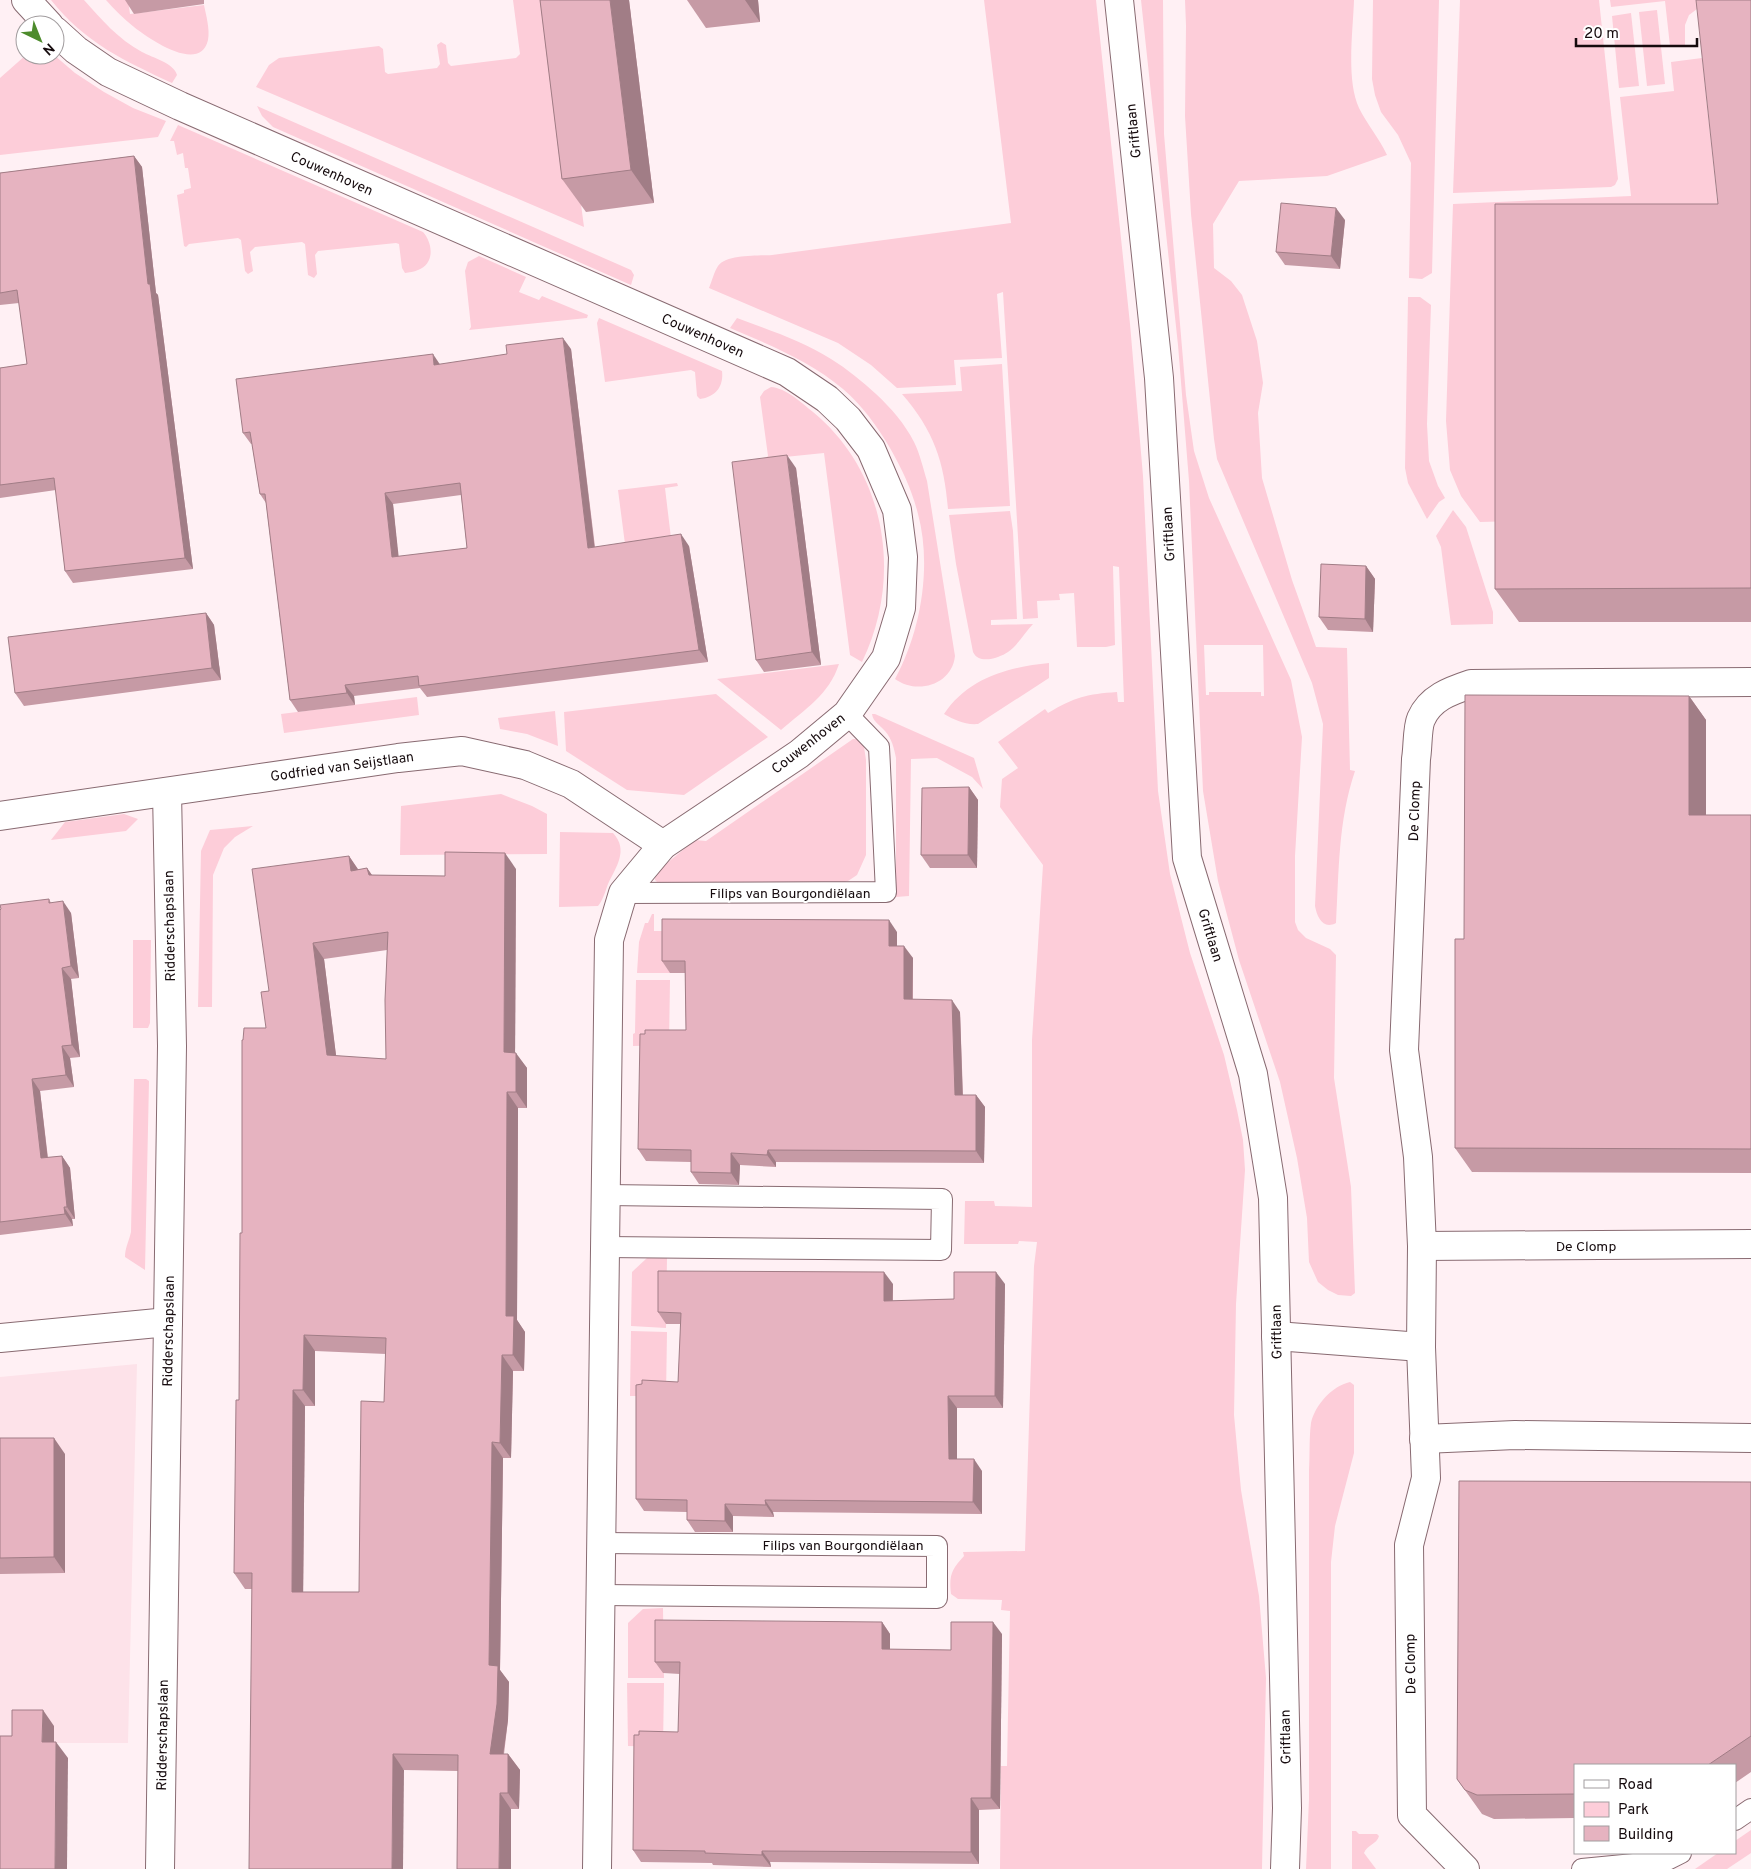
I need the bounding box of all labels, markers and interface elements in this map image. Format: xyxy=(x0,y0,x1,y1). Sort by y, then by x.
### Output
north arrow xyxy=(15,15,65,65)
scale bar xyxy=(1576,15,1697,47)
text: 20 m xyxy=(1584,25,1619,44)
text: N xyxy=(38,39,57,58)
street label: Griftlaan xyxy=(1123,103,1146,159)
street label: Couwenhoven xyxy=(287,149,375,200)
street label: Couwenhoven xyxy=(658,311,746,362)
street label: Griftlaan xyxy=(1160,506,1179,562)
street label: Couwenhoven xyxy=(769,710,849,778)
street label: Godfried van Seijstlaan xyxy=(269,749,415,786)
street label: De Clomp xyxy=(1406,780,1425,842)
street label: Ridderschapslaan xyxy=(161,870,180,982)
street label: Filips van Bourgondiëlaan xyxy=(709,886,871,903)
street label: Griftlaan xyxy=(1193,907,1226,964)
street label: De Clomp xyxy=(1556,1239,1616,1256)
street label: Ridderschapslaan xyxy=(160,1275,179,1387)
street label: Griftlaan xyxy=(1269,1304,1286,1360)
street label: Filips van Bourgondiëlaan xyxy=(762,1538,924,1555)
street label: De Clomp xyxy=(1402,1633,1421,1694)
street label: Ridderschapslaan xyxy=(154,1679,173,1791)
street label: Griftlaan xyxy=(1278,1709,1295,1765)
legend xyxy=(1574,1764,1736,1854)
text: Road xyxy=(1618,1776,1653,1795)
text: Park xyxy=(1618,1801,1649,1820)
text: Building xyxy=(1618,1826,1673,1845)

